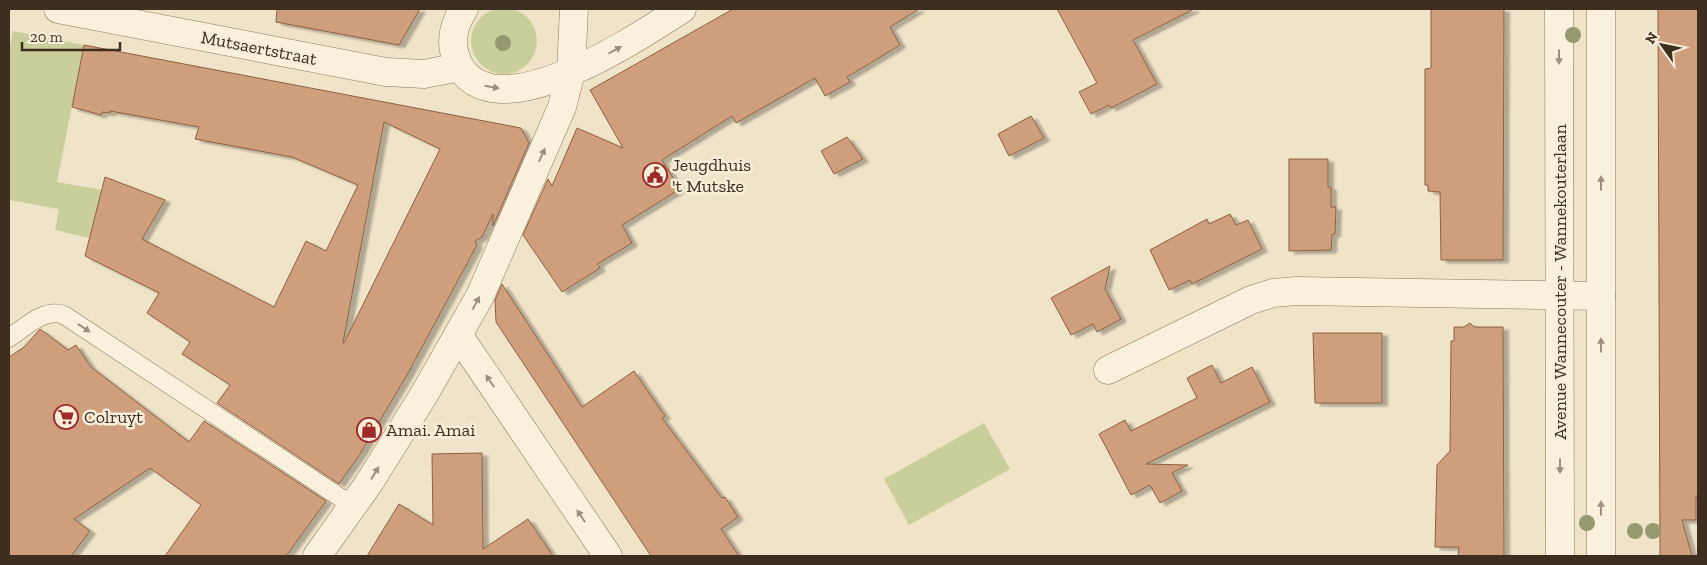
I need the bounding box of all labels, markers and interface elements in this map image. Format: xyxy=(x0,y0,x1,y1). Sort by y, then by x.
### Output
scale bar xyxy=(22,20,120,52)
north arrow xyxy=(1637,20,1687,70)
street label: Mutsaertstraat xyxy=(199,26,319,70)
text: 20 m xyxy=(30,28,63,46)
text: N xyxy=(1641,29,1662,47)
one-way arrow xyxy=(608,46,621,55)
one-way arrow xyxy=(1555,50,1563,66)
one-way arrow xyxy=(484,83,500,91)
street label: Avenue Wannecouter - Wannekouterlaan xyxy=(1549,124,1571,440)
one-way arrow xyxy=(538,148,546,162)
place label: Jeugdhuis 't Mutske xyxy=(672,154,751,197)
public building icon: Jeugdhuis 't Mutske xyxy=(642,162,668,188)
one-way arrow xyxy=(1597,174,1605,190)
one-way arrow xyxy=(472,296,480,311)
one-way arrow xyxy=(77,323,90,333)
one-way arrow xyxy=(1597,337,1605,353)
one-way arrow xyxy=(485,374,495,388)
supermarket icon: Colruyt xyxy=(53,404,79,430)
place label: Colruyt xyxy=(84,406,143,428)
shop icon: Amai. Amai xyxy=(356,417,382,443)
place label: Amai. Amai xyxy=(386,419,475,441)
one-way arrow xyxy=(1556,458,1564,474)
one-way arrow xyxy=(371,467,380,480)
one-way arrow xyxy=(1597,499,1605,515)
one-way arrow xyxy=(576,509,586,523)

